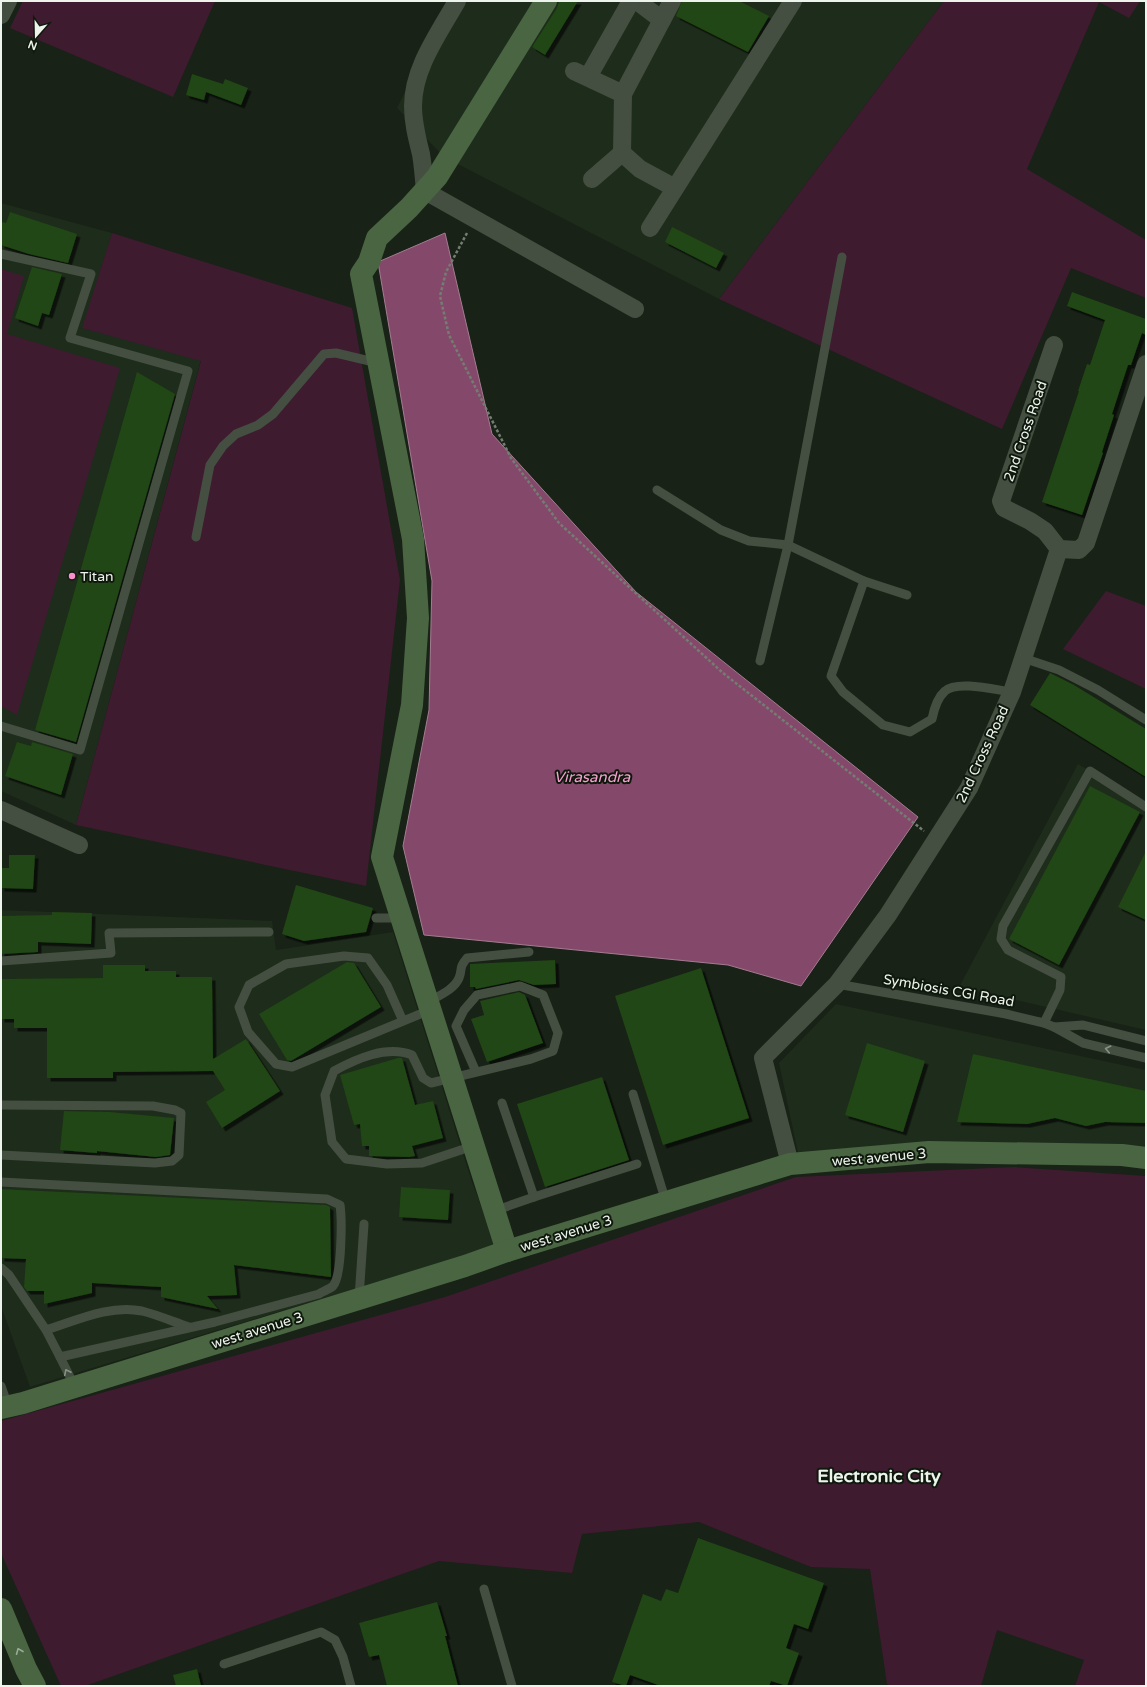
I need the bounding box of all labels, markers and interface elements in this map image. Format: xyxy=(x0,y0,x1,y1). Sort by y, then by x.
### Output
north arrow xyxy=(16,16,56,56)
text: N xyxy=(26,37,39,53)
street label: 2nd Cross Road xyxy=(1000,379,1051,484)
place label: Titan xyxy=(80,568,114,585)
marker: Titan xyxy=(67,571,77,581)
street label: 2nd Cross Road xyxy=(952,703,1012,806)
water label: Virasandra xyxy=(554,768,631,786)
street label: Symbiosis CGI Road xyxy=(882,971,1016,1010)
one-way arrow xyxy=(1105,1045,1112,1054)
street label: west avenue 3 xyxy=(831,1145,927,1170)
street label: west avenue 3 xyxy=(518,1211,614,1255)
street label: west avenue 3 xyxy=(209,1308,305,1352)
one-way arrow xyxy=(64,1368,72,1376)
district label: Electronic City xyxy=(817,1465,941,1487)
one-way arrow xyxy=(15,1647,23,1654)

